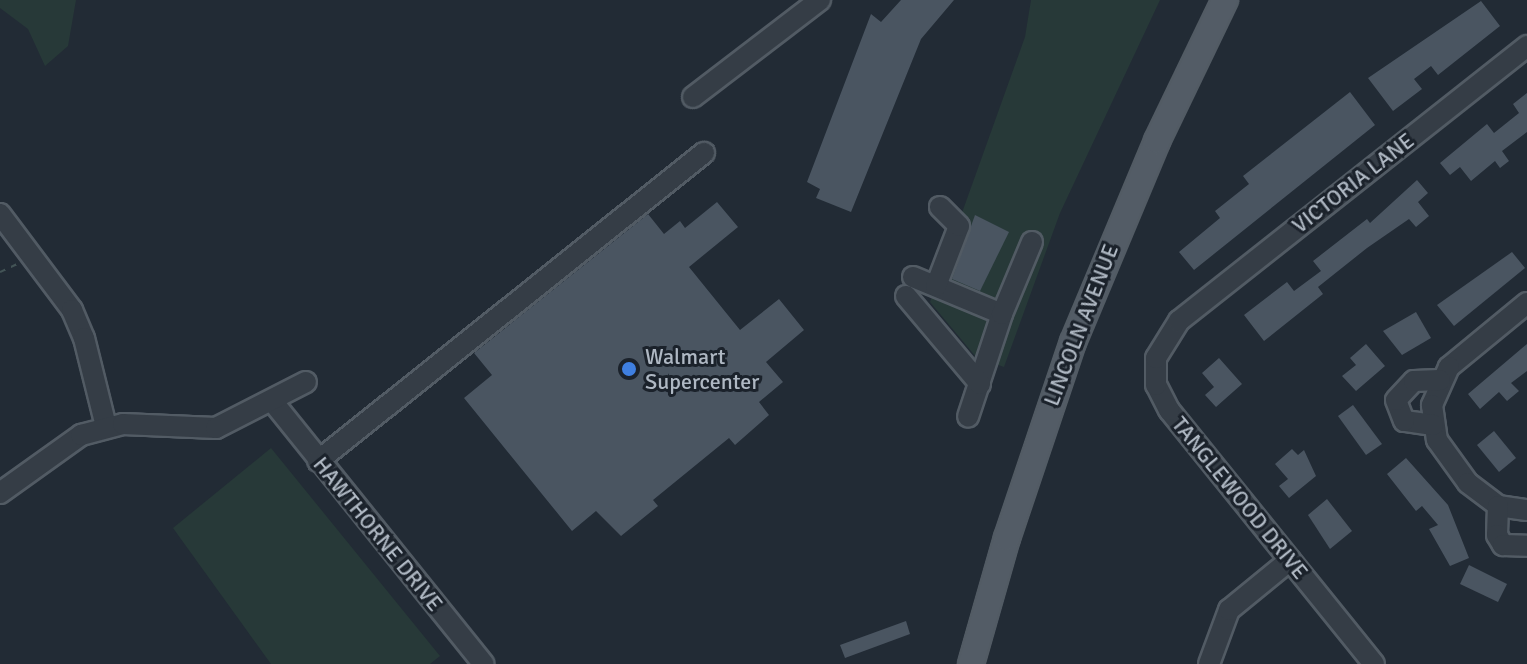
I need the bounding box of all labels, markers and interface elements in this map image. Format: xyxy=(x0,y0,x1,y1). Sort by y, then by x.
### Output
street label: VICTORIA LANE xyxy=(1287,127,1419,239)
street label: LINCOLN AVENUE xyxy=(1038,241,1124,409)
place label: Walmart Supercenter xyxy=(645,343,759,394)
marker: Walmart Supercenter xyxy=(620,360,638,378)
street label: TANGLEWOOD DRIVE xyxy=(1166,411,1314,585)
street label: HAWTHORNE DRIVE xyxy=(308,451,448,617)

